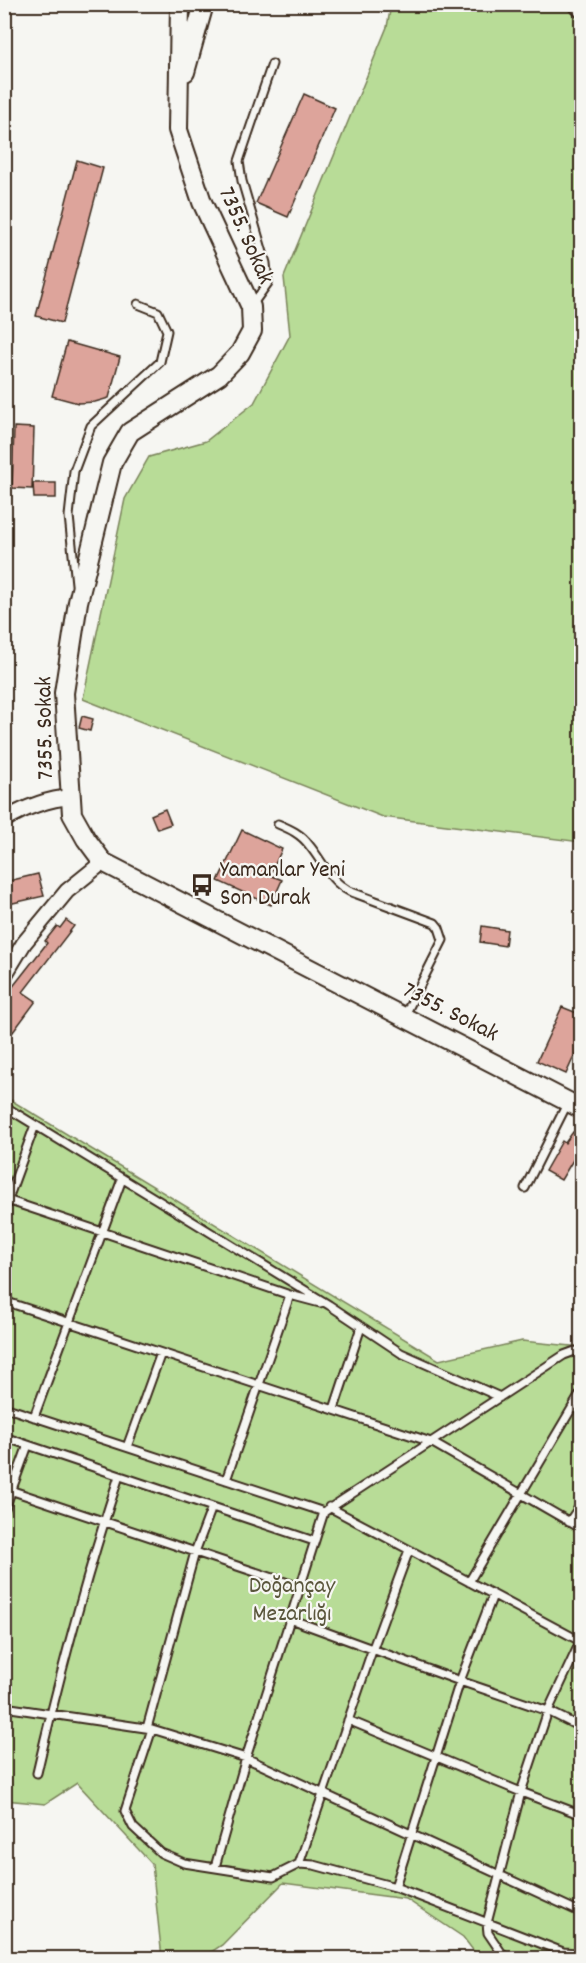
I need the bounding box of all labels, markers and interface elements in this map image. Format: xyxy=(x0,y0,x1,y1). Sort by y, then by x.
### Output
street label: 7355. Sokak xyxy=(208,182,282,290)
street label: 7355. Sokak xyxy=(28,676,64,780)
place label: Yamanlar Yeni Son Durak xyxy=(220,854,345,916)
bus stop icon: Yamanlar Yeni Son Durak xyxy=(189,872,215,898)
street label: 7355. Sokak xyxy=(396,974,504,1052)
park label: Doğançay Mezarlığı xyxy=(249,1570,337,1632)

